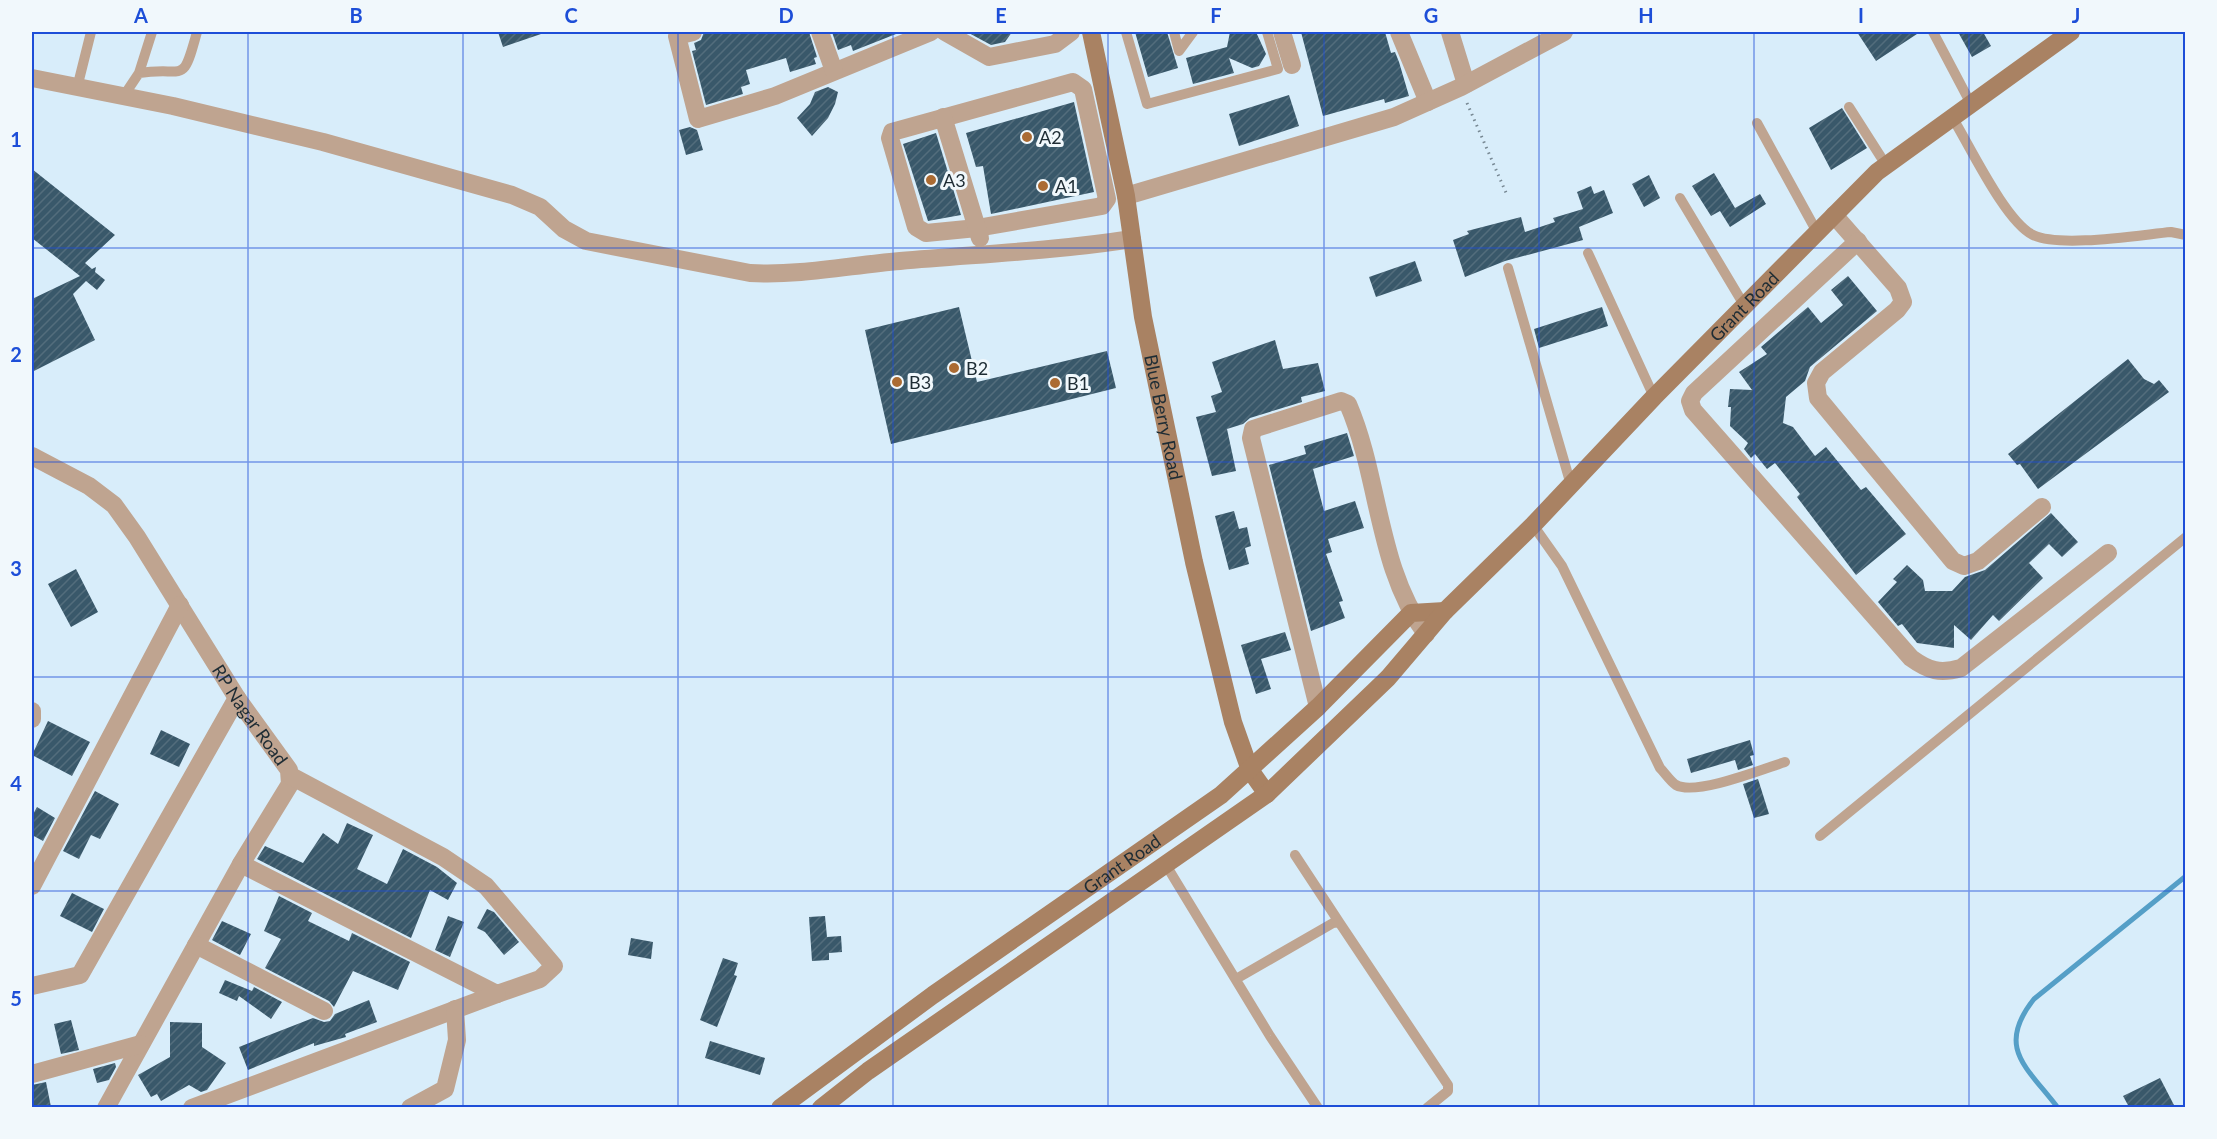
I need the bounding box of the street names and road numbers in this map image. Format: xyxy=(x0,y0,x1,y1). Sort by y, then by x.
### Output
street label: Grant Road xyxy=(1705,267,1783,346)
street label: Blue Berry Road xyxy=(1140,352,1188,482)
street label: RP Nagar Road xyxy=(208,660,293,769)
street label: Grant Road xyxy=(1079,829,1165,898)

